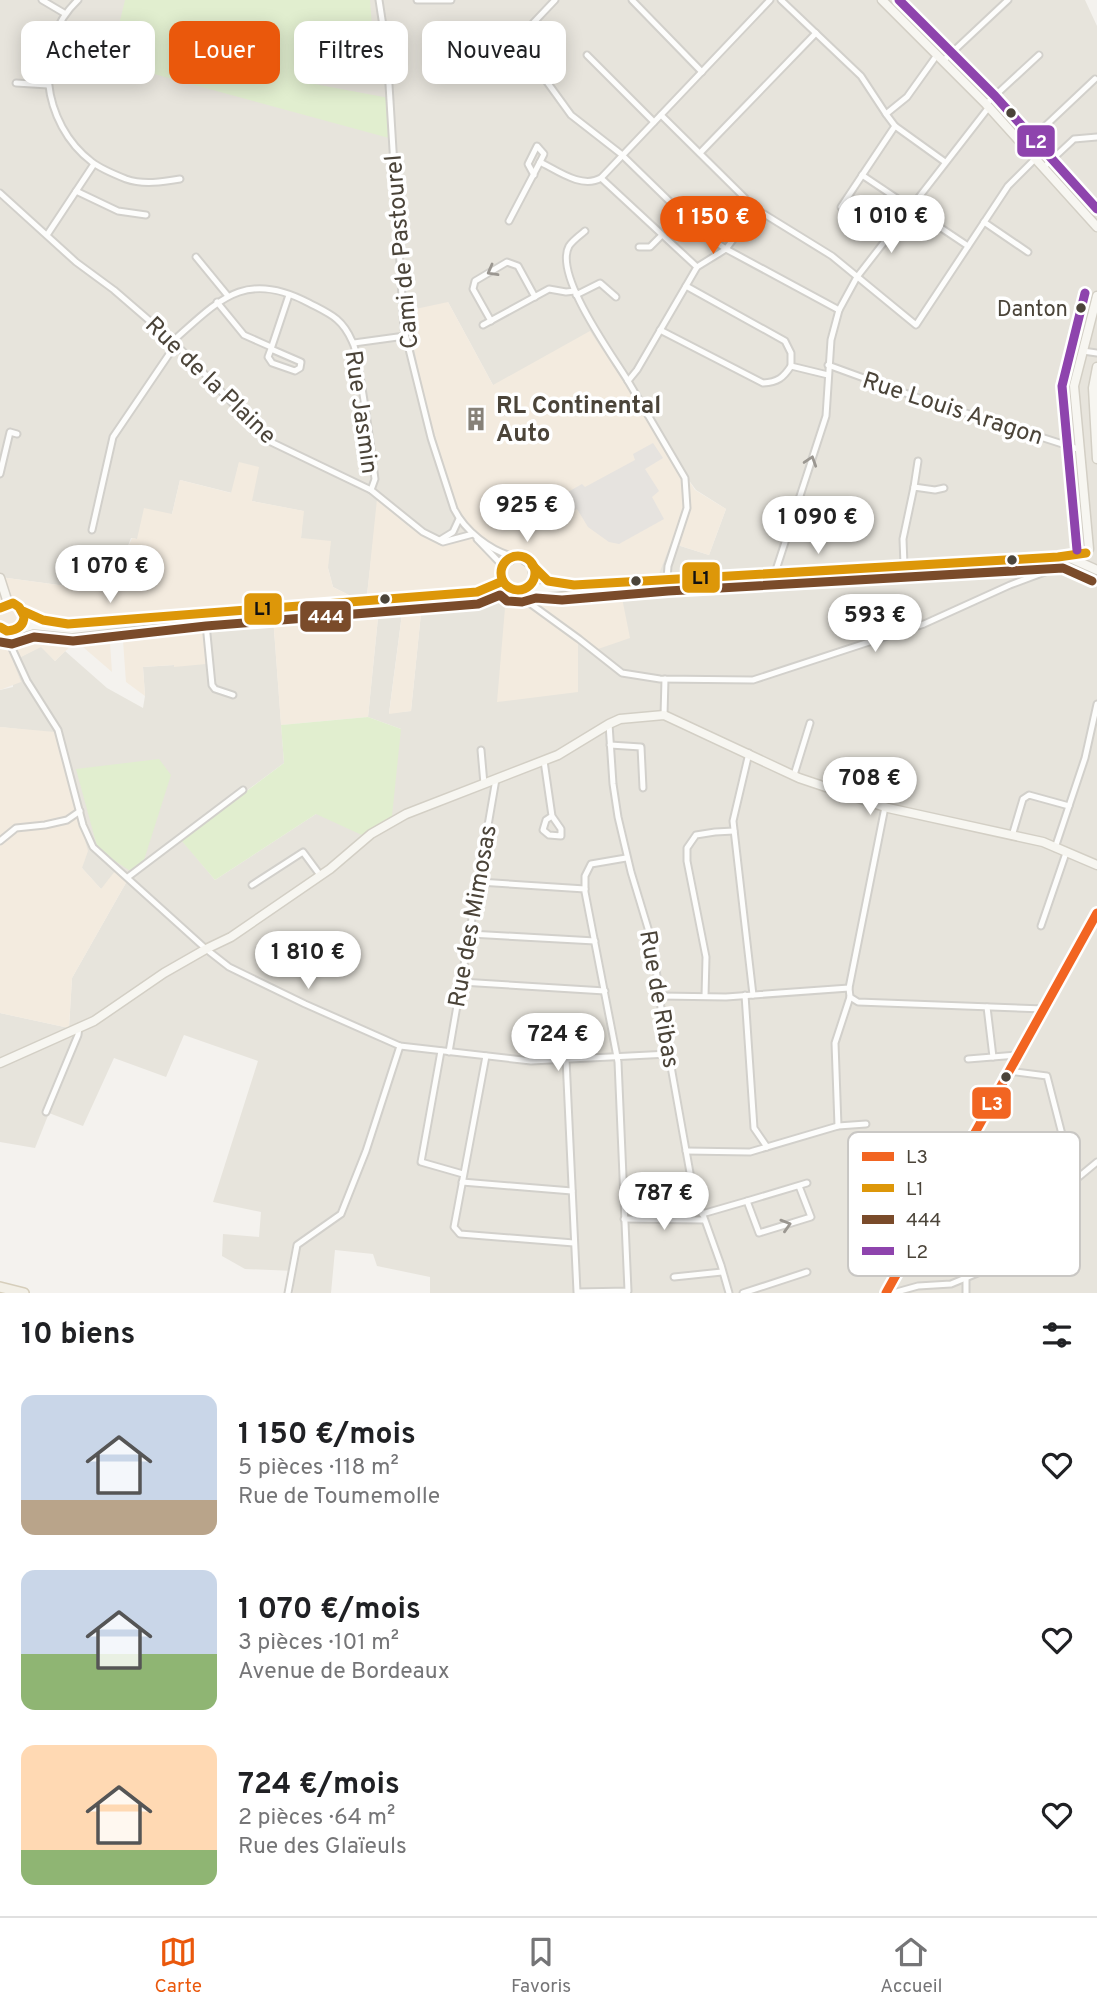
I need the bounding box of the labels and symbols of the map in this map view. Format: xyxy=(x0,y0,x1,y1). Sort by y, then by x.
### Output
unlabelled marker xyxy=(1004,106,1018,120)
line badge: L2 xyxy=(1016,124,1056,158)
text: L2 xyxy=(1025,131,1047,155)
street label: Cami de Pastourel xyxy=(380,154,426,350)
pin: 1 150 € xyxy=(648,196,778,256)
pin: 1 010 € xyxy=(826,196,956,255)
one-way arrow xyxy=(486,263,499,276)
place label: Danton xyxy=(997,297,1068,324)
marker: Danton xyxy=(1074,301,1088,315)
street label: Rue de la Plaine xyxy=(138,311,282,452)
street label: Rue Jasmin xyxy=(337,349,384,476)
street label: Rue Louis Aragon xyxy=(858,367,1047,453)
place label: RL Continental Auto xyxy=(496,392,661,450)
building icon: RL Continental Auto xyxy=(462,405,490,433)
one-way arrow xyxy=(803,456,817,468)
pin: 925 € xyxy=(478,484,576,544)
pin: 1 090 € xyxy=(753,496,883,556)
pin: 1 070 € xyxy=(45,546,175,605)
unlabelled marker xyxy=(1005,553,1019,567)
line badge: L1 xyxy=(681,561,721,594)
text: L1 xyxy=(692,567,710,591)
unlabelled marker xyxy=(629,574,643,588)
line badge: L1 xyxy=(243,592,283,626)
unlabelled marker xyxy=(378,592,392,606)
pin: 593 € xyxy=(826,594,924,654)
text: L1 xyxy=(254,598,272,622)
line badge: 444 xyxy=(299,600,352,633)
text: 444 xyxy=(308,606,344,630)
pin: 708 € xyxy=(821,758,919,817)
street label: Rue des Mimosas xyxy=(443,823,505,1010)
street label: Rue de Ribas xyxy=(631,928,685,1071)
pin: 1 810 € xyxy=(243,932,373,991)
pin: 724 € xyxy=(509,1014,607,1073)
unlabelled marker xyxy=(999,1070,1013,1084)
line badge: L3 xyxy=(971,1086,1012,1120)
text: L3 xyxy=(981,1093,1003,1117)
legend xyxy=(848,1132,1080,1276)
text: L3 xyxy=(906,1146,928,1170)
pin: 787 € xyxy=(615,1172,713,1232)
text: L1 xyxy=(906,1178,924,1202)
text: 444 xyxy=(906,1209,941,1233)
one-way arrow xyxy=(780,1219,792,1233)
text: L2 xyxy=(906,1241,928,1265)

